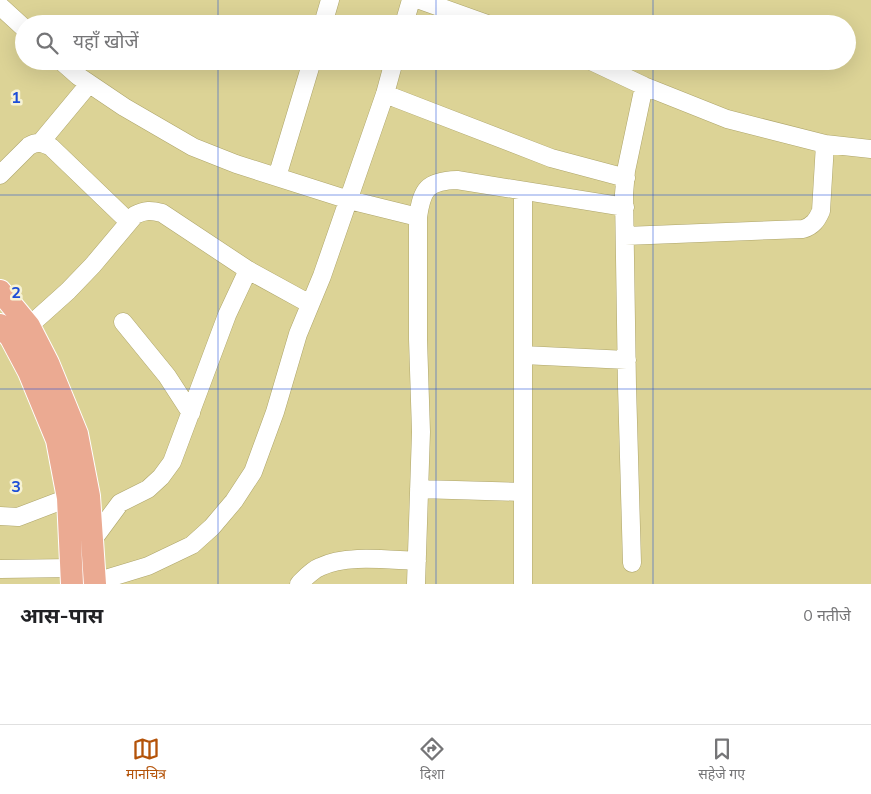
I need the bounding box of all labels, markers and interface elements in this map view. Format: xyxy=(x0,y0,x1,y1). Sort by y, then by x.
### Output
search box xyxy=(15,15,856,70)
icon: search xyxy=(33,29,61,57)
text: यहाँ खोजें xyxy=(73,29,139,53)
text: 1 xyxy=(11,87,21,107)
text: 2 xyxy=(11,282,21,302)
text: 3 xyxy=(11,476,21,496)
text: आस-पास xyxy=(20,602,103,628)
text: 0 नतीजे xyxy=(803,605,851,625)
tab: मानचित्र xyxy=(126,735,166,785)
tab: दिशा xyxy=(418,735,446,785)
tab: सहेजे गए xyxy=(698,735,745,785)

